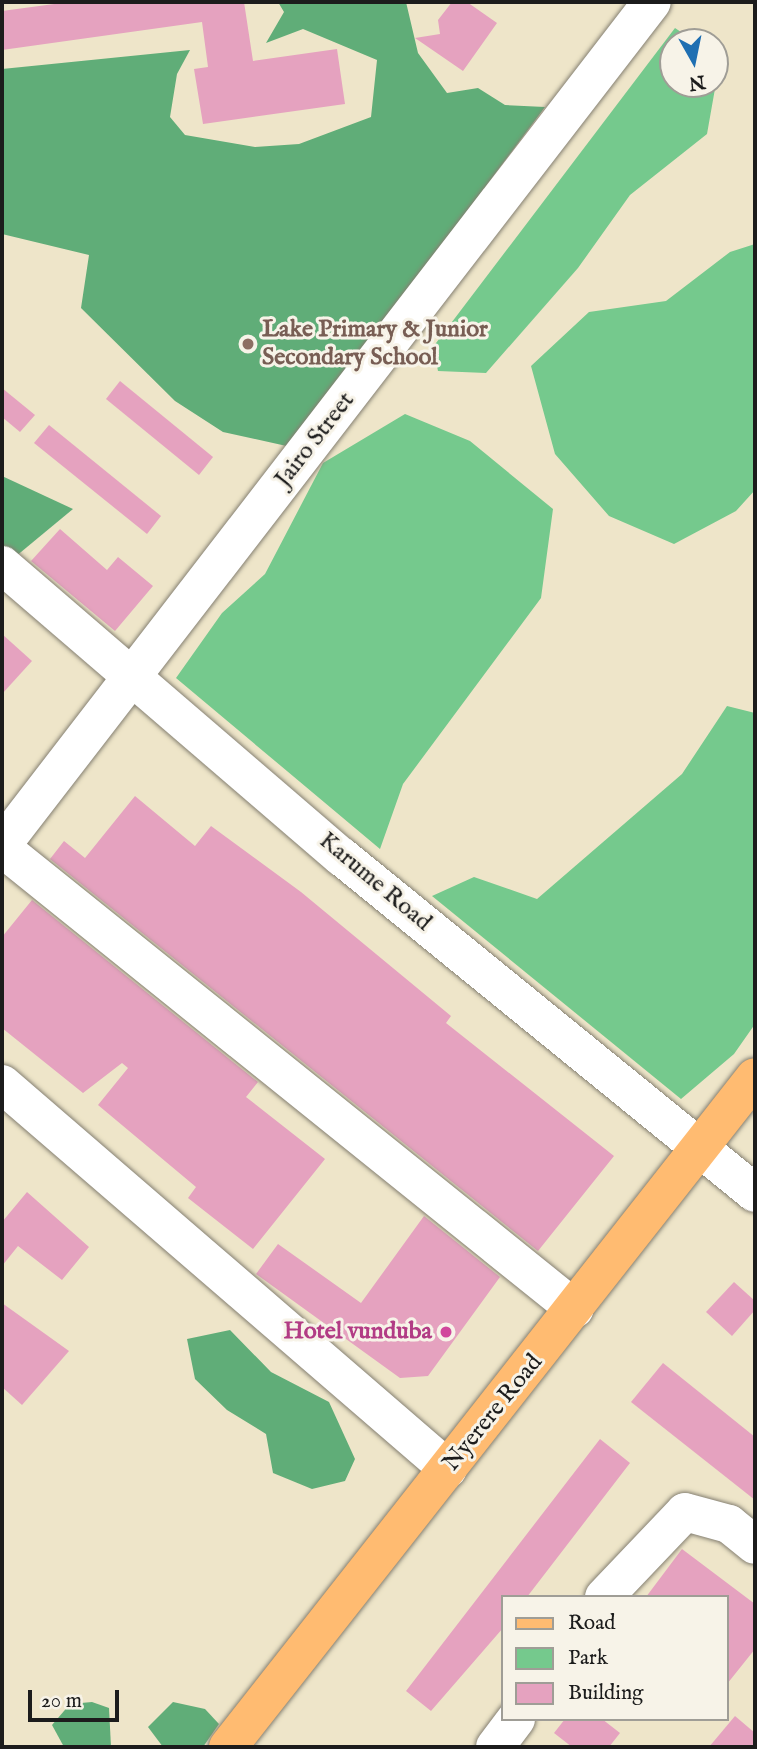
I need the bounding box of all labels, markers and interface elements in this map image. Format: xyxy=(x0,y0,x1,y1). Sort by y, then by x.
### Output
north arrow xyxy=(659,28,729,98)
text: N xyxy=(687,69,707,95)
place label: Lake Primary & Junior Secondary School xyxy=(262,316,488,372)
marker: Lake Primary & Junior Secondary School xyxy=(240,336,256,352)
street label: Jairo Street xyxy=(269,387,361,493)
street label: Karume Road xyxy=(313,827,437,937)
place label: Hotel vunduba xyxy=(283,1318,432,1346)
marker: Hotel vunduba xyxy=(438,1324,454,1340)
street label: Nyerere Road xyxy=(437,1349,549,1477)
legend xyxy=(502,1595,729,1721)
text: Road xyxy=(568,1610,615,1637)
text: Park xyxy=(568,1645,608,1672)
scale bar xyxy=(32,1676,122,1720)
text: Building xyxy=(568,1680,643,1707)
text: 20 m xyxy=(41,1688,82,1715)

